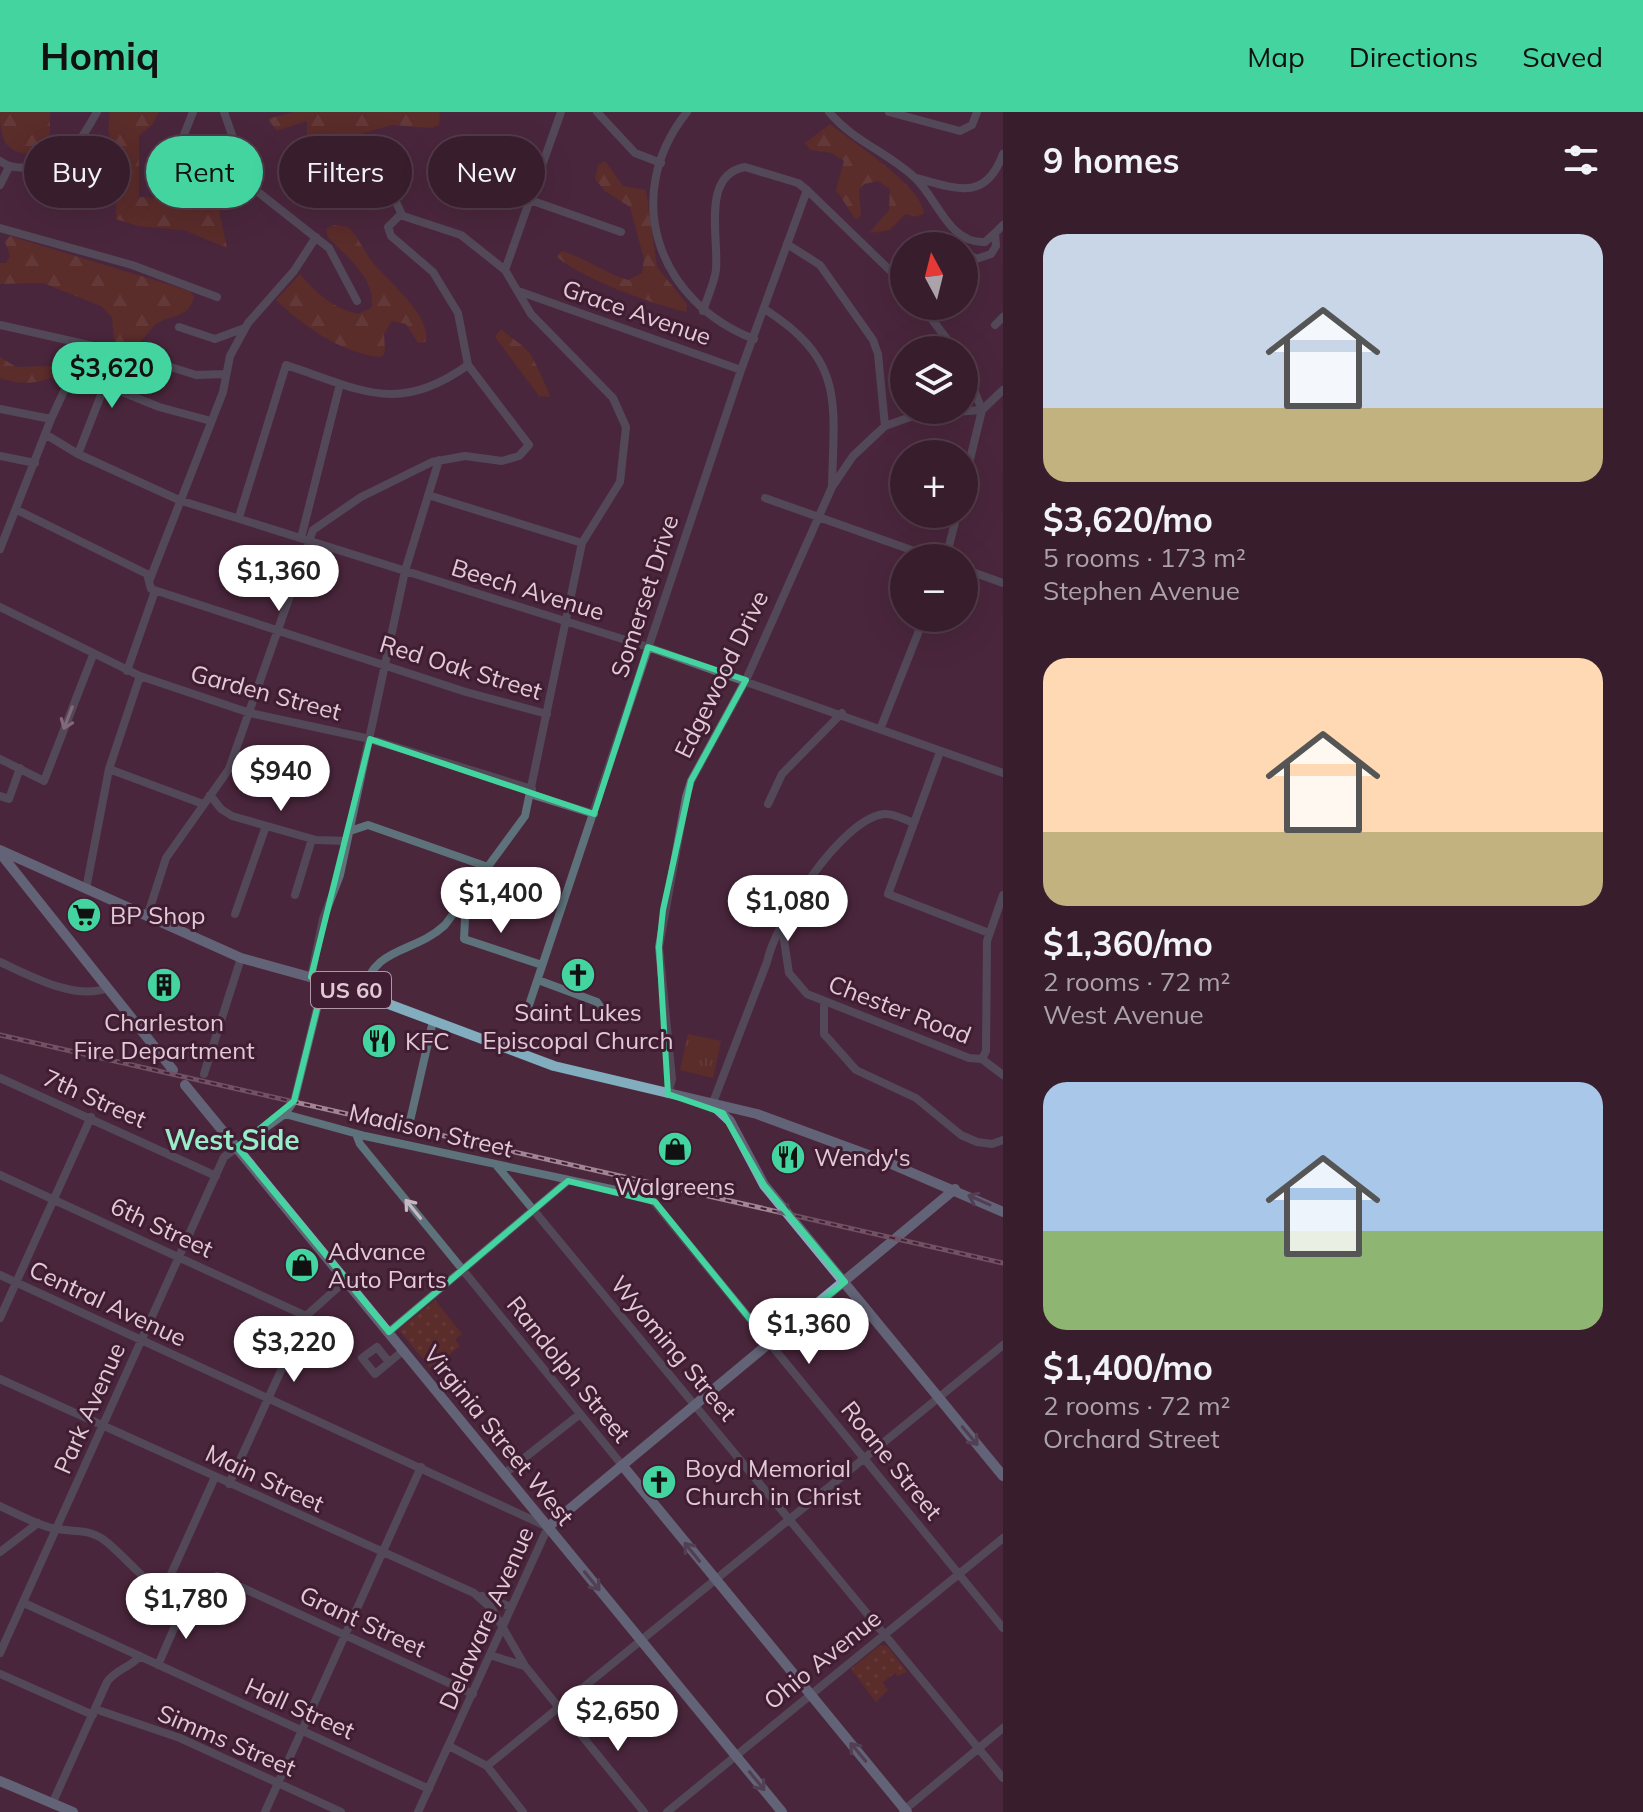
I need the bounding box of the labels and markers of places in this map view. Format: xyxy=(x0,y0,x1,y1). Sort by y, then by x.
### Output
pin: $3,620 xyxy=(47,342,177,410)
pin: $1,360 xyxy=(214,545,344,613)
pin: $940 xyxy=(234,745,328,813)
pin: $1,400 xyxy=(436,867,566,935)
pin: $1,080 xyxy=(723,875,853,943)
supermarket icon: BP Shop xyxy=(65,896,103,934)
place label: BP Shop xyxy=(110,900,205,930)
church icon: Saint Lukes Episcopal Church xyxy=(559,956,597,994)
building icon: Charleston Fire Department xyxy=(145,966,183,1004)
place label: Saint Lukes Episcopal Church xyxy=(482,997,674,1055)
place label: Charleston Fire Department xyxy=(73,1007,255,1065)
restaurant icon: KFC xyxy=(360,1022,398,1060)
place label: KFC xyxy=(405,1026,450,1056)
shop icon: Walgreens xyxy=(656,1130,694,1168)
restaurant icon: Wendy's xyxy=(769,1138,807,1176)
place label: Wendy's xyxy=(814,1142,911,1172)
place label: Walgreens xyxy=(615,1171,735,1201)
place label: Advance Auto Parts xyxy=(328,1236,447,1294)
shop icon: Advance Auto Parts xyxy=(283,1246,321,1284)
pin: $1,360 xyxy=(744,1298,874,1366)
pin: $3,220 xyxy=(229,1316,359,1384)
place label: Boyd Memorial Church in Christ xyxy=(685,1453,861,1511)
church icon: Boyd Memorial Church in Christ xyxy=(640,1463,678,1501)
pin: $1,780 xyxy=(121,1573,251,1641)
pin: $2,650 xyxy=(553,1685,683,1753)

